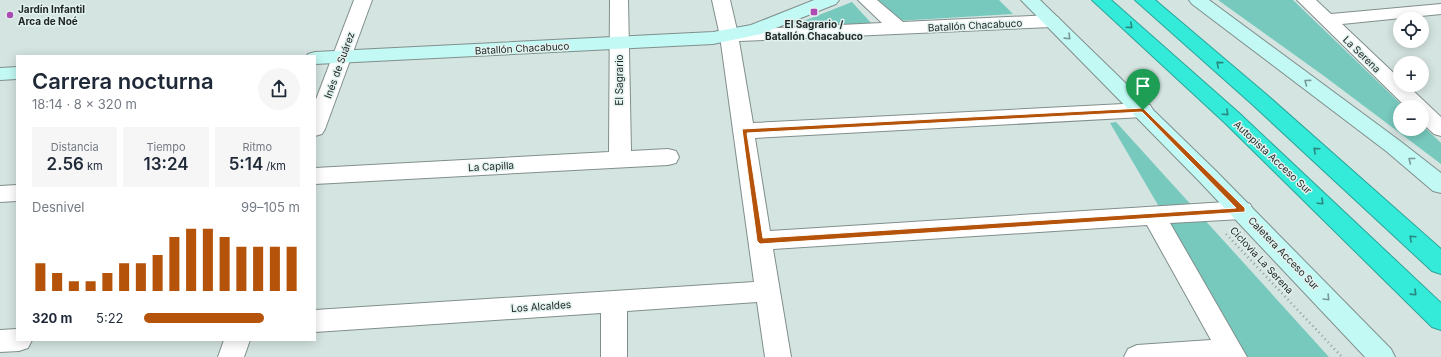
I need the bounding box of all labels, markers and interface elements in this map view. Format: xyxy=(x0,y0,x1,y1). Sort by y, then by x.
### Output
place label: Jardín Infantil Arca de Noé xyxy=(18,3,85,27)
marker: El Sagrario / Batallón Chacabuco xyxy=(809,7,819,17)
marker: Jardín Infantil Arca de Noé xyxy=(5,10,15,20)
map controls xyxy=(1393,12,1429,136)
button: locate xyxy=(1393,12,1429,48)
street label: Batallón Chacabuco xyxy=(927,17,1023,33)
place label: El Sagrario / Batallón Chacabuco xyxy=(765,18,863,42)
one-way arrow xyxy=(1125,21,1132,28)
street label: Inés de Suárez xyxy=(321,30,357,100)
one-way arrow xyxy=(1063,32,1071,40)
street label: La Serena xyxy=(1341,33,1383,75)
street label: Batallón Chacabuco xyxy=(474,40,570,56)
street label: El Sagrario xyxy=(613,54,625,106)
button: + xyxy=(1393,56,1429,92)
one-way arrow xyxy=(1216,62,1223,69)
text: Carrera nocturna xyxy=(32,68,214,94)
button: share xyxy=(258,68,300,110)
pin xyxy=(1126,69,1160,110)
icon: arrive xyxy=(1132,75,1154,97)
one-way arrow xyxy=(1305,79,1312,86)
text: 18:14 · 8 × 320 m xyxy=(32,96,137,112)
button: − xyxy=(1393,100,1429,136)
one-way arrow xyxy=(1222,108,1229,115)
street label: Autopista Acceso Sur xyxy=(1232,118,1315,196)
text: Distancia xyxy=(51,140,99,154)
text: Tiempo xyxy=(146,140,186,154)
text: Ritmo xyxy=(243,140,272,154)
one-way arrow xyxy=(1313,147,1321,155)
text: 2.56 xyxy=(47,154,84,174)
text: 13:24 xyxy=(143,154,189,174)
text: 5:14 xyxy=(229,154,263,174)
one-way arrow xyxy=(1408,158,1415,165)
text: km xyxy=(84,159,103,173)
text: /km xyxy=(263,159,286,173)
street label: La Capilla xyxy=(468,159,514,173)
one-way arrow xyxy=(1316,197,1324,205)
text: Desnivel xyxy=(32,199,84,215)
text: 99–105 m xyxy=(241,199,300,215)
street label: Caletera Acceso Sur xyxy=(1246,214,1322,292)
street label: Ciclovìa La Serena xyxy=(1228,224,1296,296)
one-way arrow xyxy=(1409,235,1417,242)
one-way arrow xyxy=(1409,288,1417,295)
one-way arrow xyxy=(1322,293,1330,301)
street label: Los Alcaldes xyxy=(511,298,571,314)
text: 320 m xyxy=(32,310,72,326)
text: 5:22 xyxy=(96,310,124,326)

